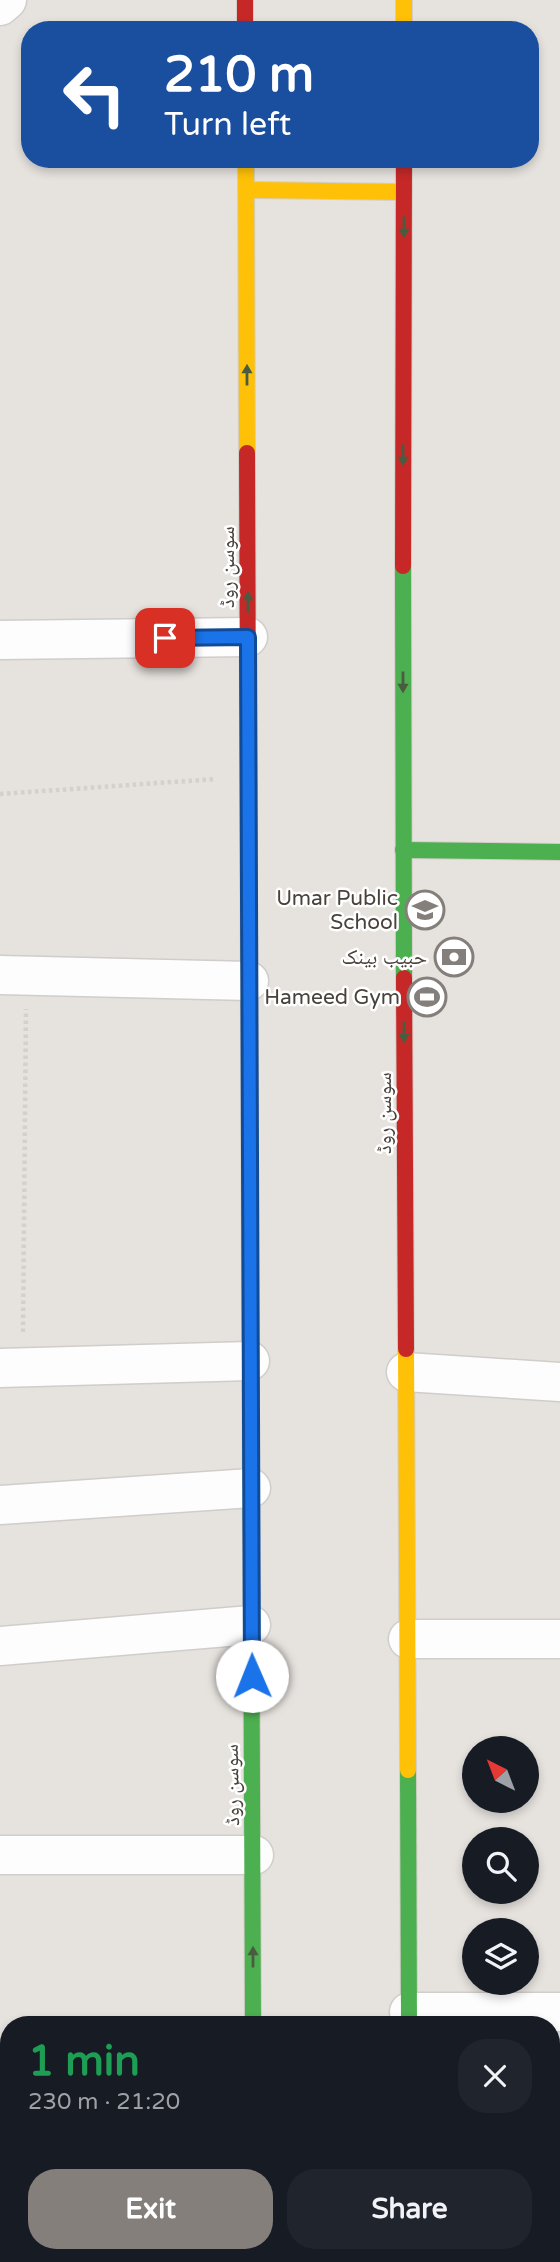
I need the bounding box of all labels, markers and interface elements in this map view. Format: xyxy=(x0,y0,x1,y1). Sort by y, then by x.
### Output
text: 210 m xyxy=(164,46,314,105)
icon: left xyxy=(49,49,140,140)
text: Turn left xyxy=(164,106,291,144)
one-way arrow xyxy=(398,217,410,239)
one-way arrow xyxy=(241,363,253,385)
one-way arrow xyxy=(398,444,409,466)
street label: سوسن روڈ xyxy=(215,526,240,608)
one-way arrow xyxy=(242,591,254,613)
pin xyxy=(135,608,195,668)
icon: arrive xyxy=(146,619,184,657)
one-way arrow xyxy=(397,672,409,694)
place label: Umar Public School xyxy=(276,886,398,935)
school or university icon: Umar Public School xyxy=(404,889,446,931)
bank icon: حبیب بینک xyxy=(433,936,475,978)
place label: حبیب بینک xyxy=(342,945,427,970)
sports icon: Hameed Gym xyxy=(406,976,448,1018)
place label: Hameed Gym xyxy=(264,985,400,1010)
one-way arrow xyxy=(398,1022,410,1044)
street label: سوسن روڈ xyxy=(372,1072,397,1154)
position arrow xyxy=(215,1639,289,1713)
north arrow xyxy=(462,1736,539,1813)
map controls xyxy=(462,1736,539,1995)
street label: سوسن روڈ xyxy=(219,1744,245,1826)
button: search xyxy=(462,1827,539,1904)
button: layers xyxy=(462,1918,539,1995)
one-way arrow xyxy=(247,1945,259,1967)
text: 1 min xyxy=(28,2036,140,2087)
button: close xyxy=(458,2039,532,2113)
text: 230 m · 21:20 xyxy=(28,2088,180,2116)
button: Exit xyxy=(28,2169,273,2249)
button: Share xyxy=(287,2169,532,2249)

